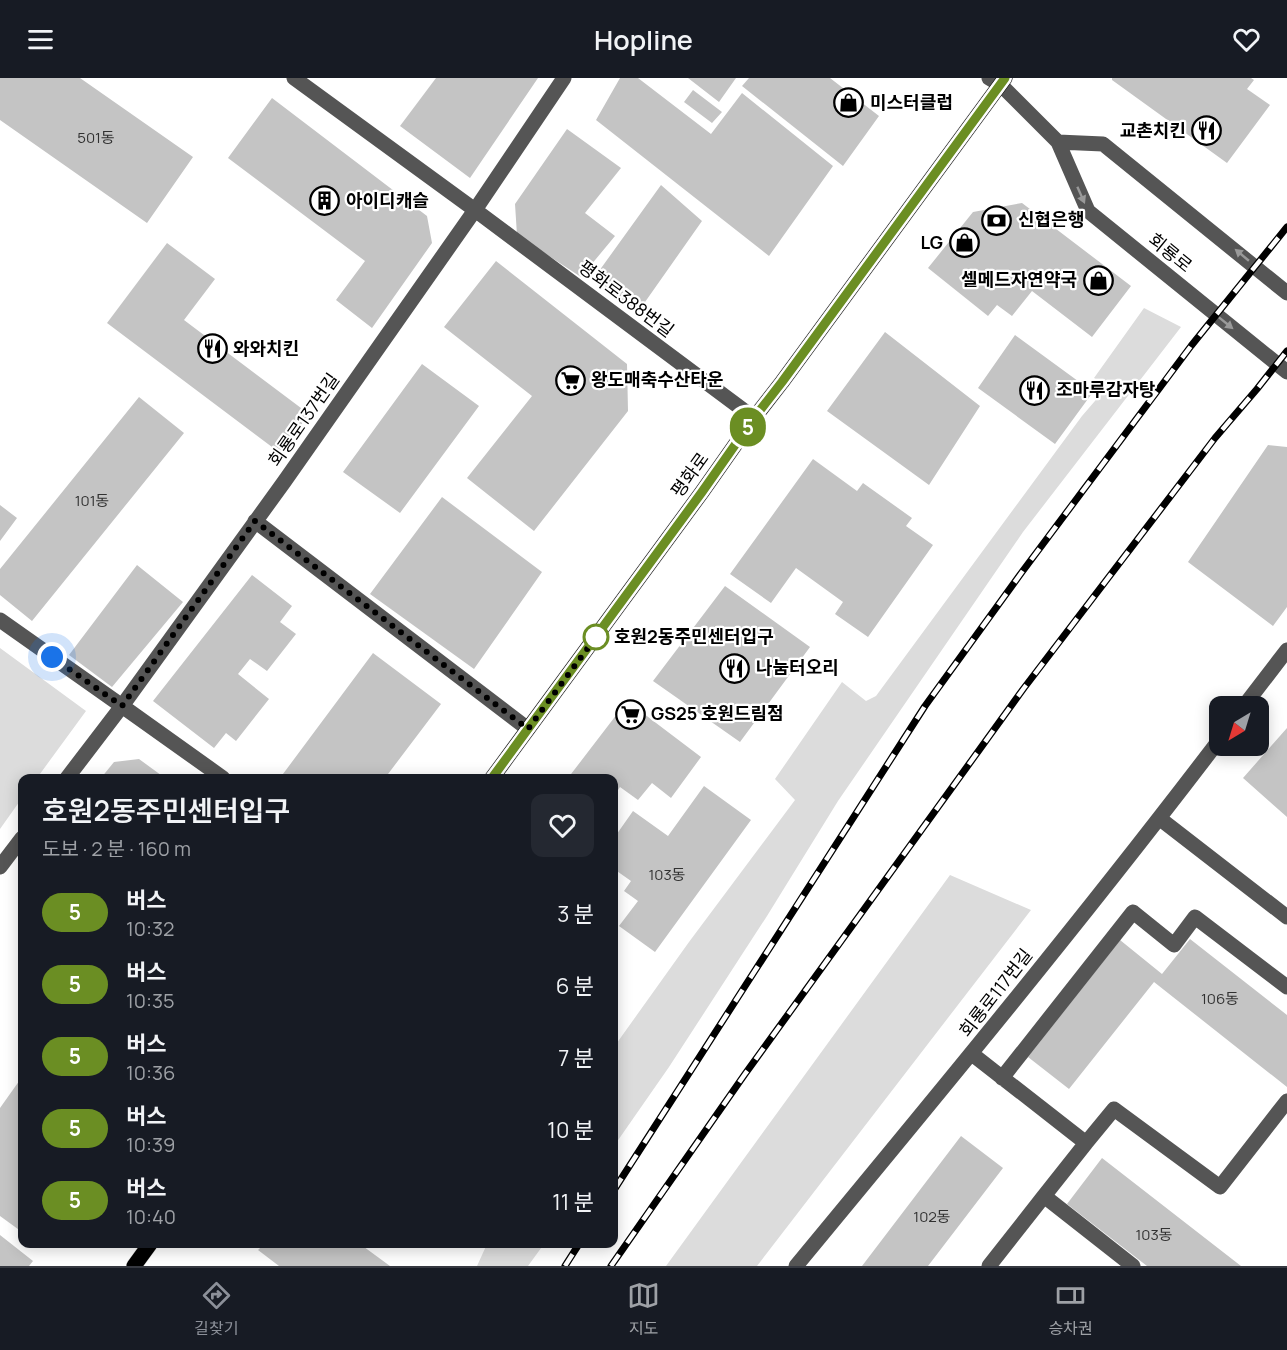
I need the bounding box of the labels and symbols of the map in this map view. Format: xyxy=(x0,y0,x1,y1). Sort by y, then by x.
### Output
shop icon: 미스터클럽 xyxy=(833,87,865,119)
place label: 미스터클럽 xyxy=(870,90,953,114)
restaurant icon: 교촌치킨 xyxy=(1191,115,1223,147)
place label: 교촌치킨 xyxy=(1120,118,1186,142)
house number: 501동 xyxy=(77,127,115,148)
building icon: 아이디캐슬 xyxy=(309,185,341,217)
one-way arrow xyxy=(1076,187,1086,205)
place label: 아이디캐슬 xyxy=(346,188,429,212)
bank icon: 신협은행 xyxy=(981,204,1013,236)
place label: 신협은행 xyxy=(1018,207,1084,231)
shop icon: LG xyxy=(948,227,980,259)
street label: 회룡로 xyxy=(1144,227,1197,277)
place label: LG xyxy=(921,230,943,254)
one-way arrow xyxy=(1234,249,1250,262)
street label: 평화로388번길 xyxy=(574,254,679,342)
shop icon: 셀메드자연약국 xyxy=(1082,264,1114,296)
place label: 셀메드자연약국 xyxy=(961,267,1077,291)
one-way arrow xyxy=(1218,316,1233,329)
restaurant icon: 와와치킨 xyxy=(196,333,228,365)
place label: 와와치킨 xyxy=(233,336,299,360)
supermarket icon: 왕도매축수산타운 xyxy=(554,364,586,396)
place label: 왕도매축수산타운 xyxy=(591,367,723,391)
street label: 회룡로137번길 xyxy=(262,368,344,471)
restaurant icon: 조마루감자탕 xyxy=(1019,374,1051,406)
place label: 조마루감자탕 xyxy=(1056,377,1156,401)
line badge: 5 xyxy=(728,408,768,446)
street label: 평화로 xyxy=(665,447,714,502)
house number: 101동 xyxy=(75,490,109,511)
marker: 호원2동주민센터입구 xyxy=(583,624,609,650)
place label: 호원2동주민센터입구 xyxy=(614,624,774,648)
your location xyxy=(37,642,67,672)
restaurant icon: 나눔터오리 xyxy=(719,652,751,684)
place label: 나눔터오리 xyxy=(756,655,839,679)
north arrow xyxy=(1209,696,1269,756)
supermarket icon: GS25 호원드림점 xyxy=(614,698,646,730)
place label: GS25 호원드림점 xyxy=(651,701,784,725)
house number: 103동 xyxy=(648,864,686,885)
street label: 회룡로117번길 xyxy=(953,943,1037,1041)
house number: 106동 xyxy=(1201,988,1239,1009)
house number: 102동 xyxy=(913,1206,951,1227)
house number: 103동 xyxy=(1135,1224,1173,1245)

